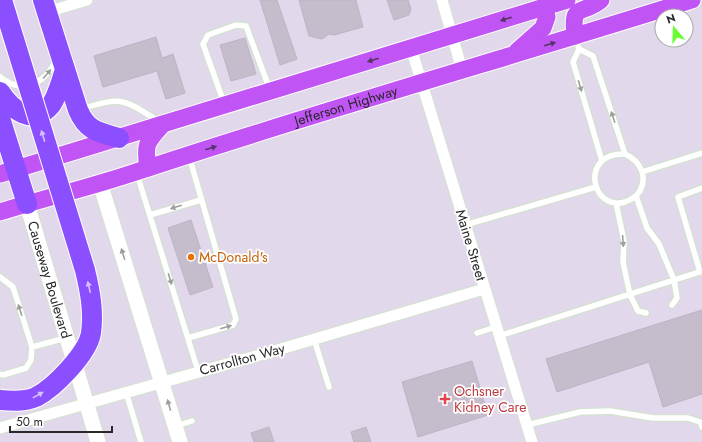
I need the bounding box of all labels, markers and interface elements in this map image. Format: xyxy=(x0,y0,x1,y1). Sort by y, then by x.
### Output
north arrow xyxy=(654,8,694,48)
text: N xyxy=(664,10,677,28)
one-way arrow xyxy=(500,16,512,22)
one-way arrow xyxy=(545,41,557,47)
one-way arrow xyxy=(367,57,379,63)
one-way arrow xyxy=(42,69,52,79)
street label: Jefferson Highway xyxy=(290,80,401,131)
one-way arrow xyxy=(577,80,583,92)
one-way arrow xyxy=(610,111,616,123)
one-way arrow xyxy=(40,129,46,141)
one-way arrow xyxy=(206,145,218,151)
one-way arrow xyxy=(170,205,182,211)
street label: Maine Street xyxy=(451,207,492,284)
street label: Causeway Boulevard xyxy=(23,219,77,341)
one-way arrow xyxy=(620,235,627,247)
one-way arrow xyxy=(119,247,125,259)
place label: McDonald's xyxy=(199,247,268,267)
marker: McDonald's xyxy=(186,252,196,262)
one-way arrow xyxy=(167,274,173,286)
one-way arrow xyxy=(85,281,91,293)
one-way arrow xyxy=(17,304,23,316)
one-way arrow xyxy=(220,324,232,330)
street label: Carrollton Way xyxy=(197,338,288,380)
place label: Ochsner Kidney Care xyxy=(454,381,526,417)
one-way arrow xyxy=(32,391,44,398)
marker: Ochsner Kidney Care xyxy=(439,393,451,405)
one-way arrow xyxy=(166,398,172,410)
scale bar xyxy=(10,408,112,434)
text: 50 m xyxy=(16,413,43,431)

